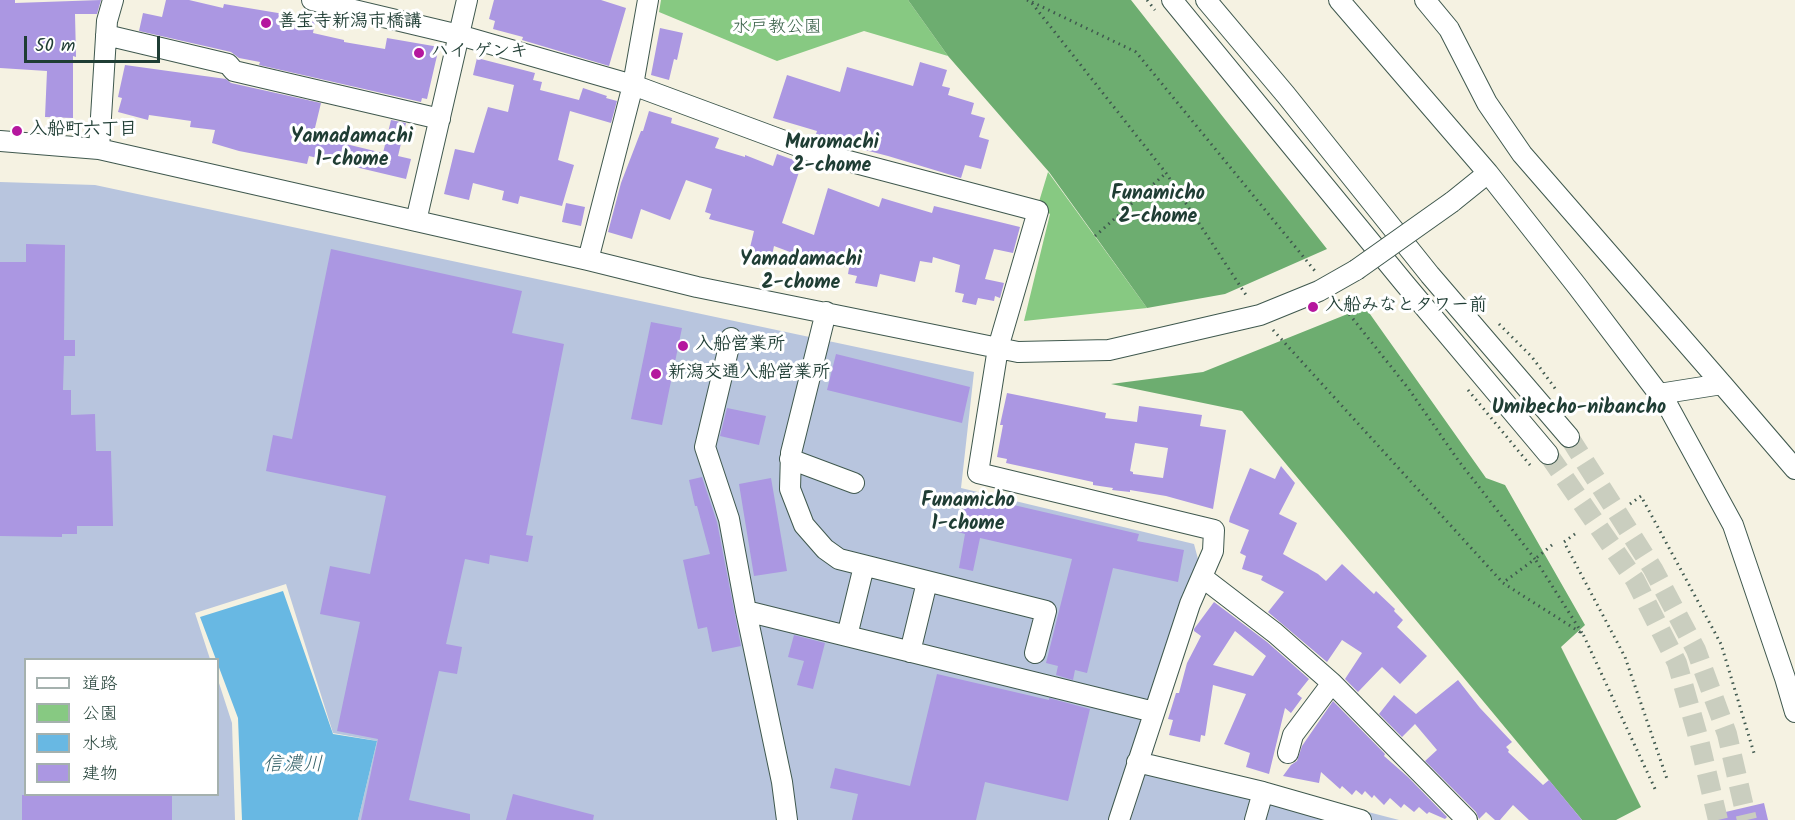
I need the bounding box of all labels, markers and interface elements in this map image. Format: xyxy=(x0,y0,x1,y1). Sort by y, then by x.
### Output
place label: 善宝寺新潟市橋講 xyxy=(278,12,422,34)
marker: 善宝寺新潟市橋講 xyxy=(259,16,273,30)
park label: 水戸教公園 xyxy=(732,18,822,40)
scale bar xyxy=(27,24,164,62)
text: 50 m xyxy=(35,32,75,61)
place label: ハイ ゲンキ xyxy=(431,42,528,64)
marker: ハイ ゲンキ xyxy=(412,46,426,60)
place label: 入船町六丁目 xyxy=(29,120,137,142)
marker: 入船町六丁目 xyxy=(10,124,24,138)
district label: Yamadamachi 1-chome xyxy=(291,127,413,174)
district label: Muromachi 2-chome xyxy=(785,133,879,180)
district label: Funamicho 2-chome xyxy=(1111,184,1205,231)
district label: Yamadamachi 2-chome xyxy=(740,250,862,297)
place label: 入船みなとタワー前 xyxy=(1325,296,1487,318)
marker: 入船みなとタワー前 xyxy=(1306,300,1320,314)
place label: 入船営業所 xyxy=(695,335,785,357)
marker: 入船営業所 xyxy=(676,339,690,353)
place label: 新潟交通入船営業所 xyxy=(668,363,830,385)
marker: 新潟交通入船営業所 xyxy=(649,367,663,381)
district label: Umibecho-nibancho xyxy=(1492,398,1666,422)
district label: Funamicho 1-chome xyxy=(921,491,1015,538)
legend xyxy=(24,658,219,796)
text: 道路 xyxy=(82,670,118,699)
text: 公園 xyxy=(82,700,118,729)
text: 水域 xyxy=(82,730,118,759)
water label: 信濃川 xyxy=(263,755,323,779)
text: 建物 xyxy=(82,760,118,789)

